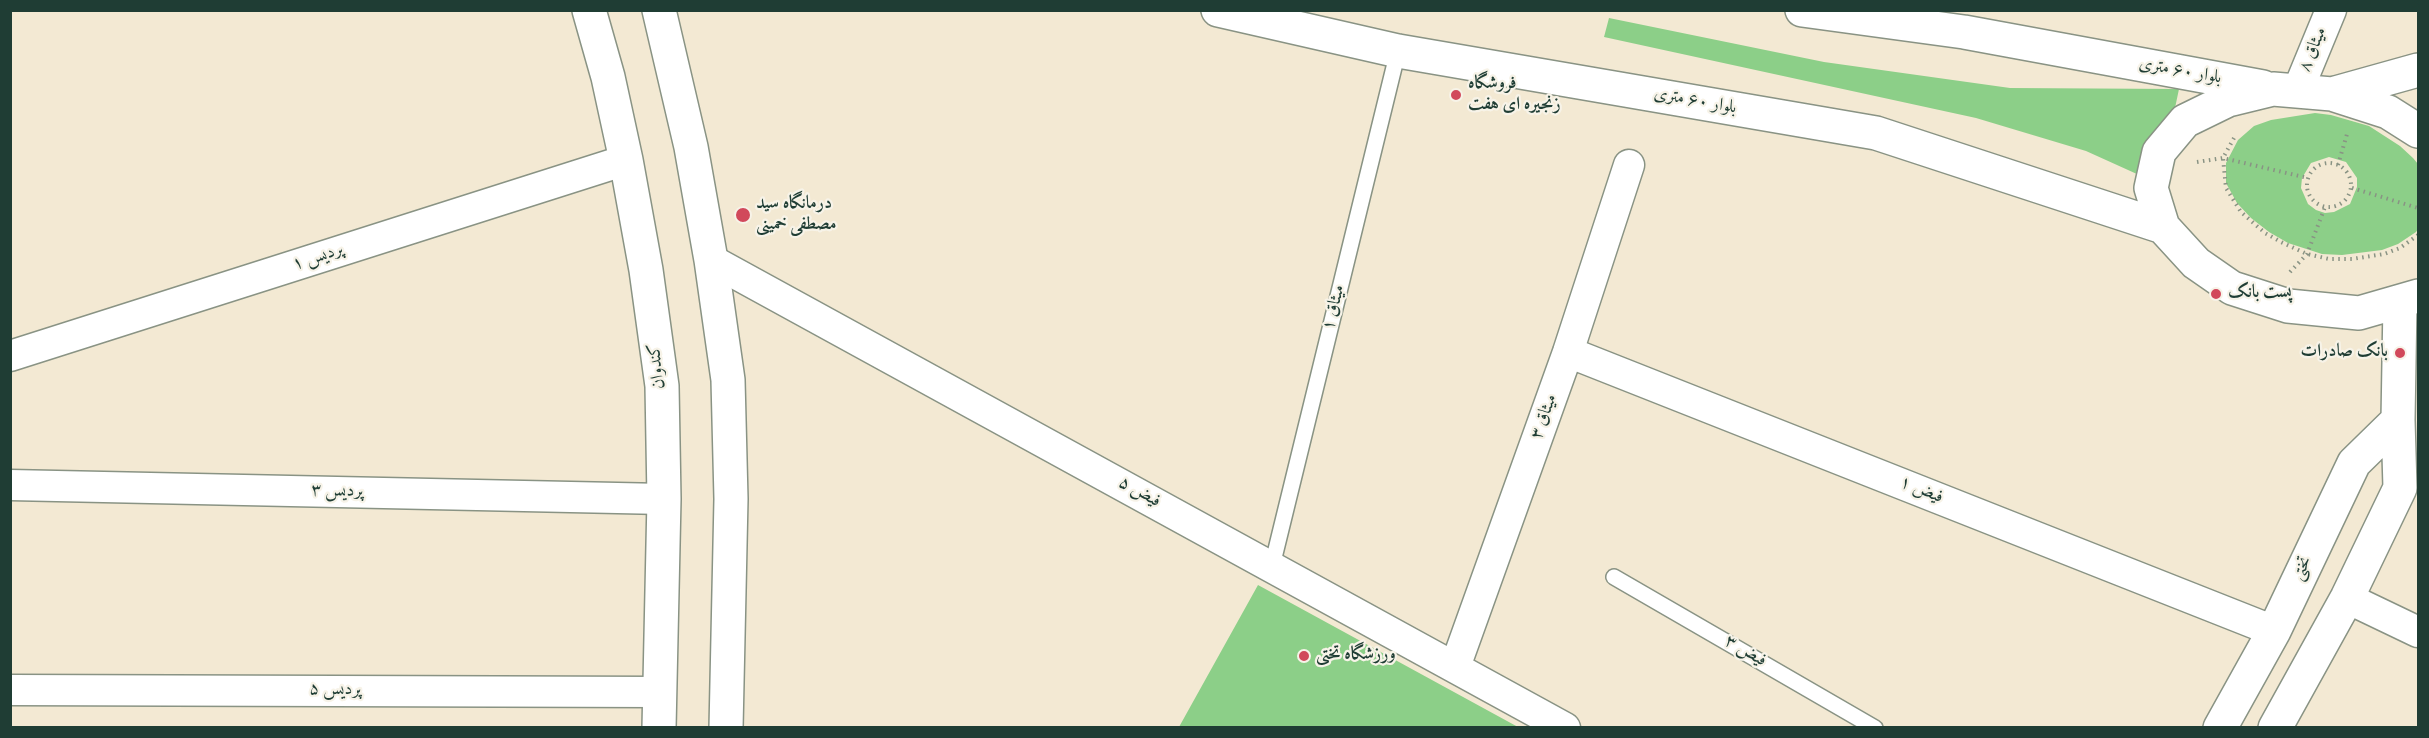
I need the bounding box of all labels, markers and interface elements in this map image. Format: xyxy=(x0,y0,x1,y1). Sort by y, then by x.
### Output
street label: میثاق ۸ xyxy=(2295,24,2333,76)
street label: بلوار ۶۰ متری xyxy=(2137,54,2223,90)
place label: فروشگاه زنجیره ای هفت xyxy=(1468,74,1561,116)
street label: بلوار ۶۰ متری xyxy=(1652,84,1738,120)
marker: فروشگاه زنجیره ای هفت xyxy=(1449,88,1463,102)
place label: درمانگاه سید مصطفی خمینی xyxy=(756,194,836,236)
marker: درمانگاه سید مصطفی خمینی xyxy=(734,206,752,224)
street label: پردیس ۱ xyxy=(290,240,346,276)
street label: میثاق ۱ xyxy=(1319,283,1351,333)
place label: پست بانک xyxy=(2228,283,2292,305)
marker: پست بانک xyxy=(2209,287,2223,301)
street label: کندوان xyxy=(644,342,672,390)
place label: بانک صادرات xyxy=(2301,342,2388,364)
marker: بانک صادرات xyxy=(2393,346,2407,360)
street label: میثاق ۳ xyxy=(1527,392,1563,442)
street label: فیض ۵ xyxy=(1114,473,1164,513)
street label: فیض ۱ xyxy=(1896,473,1946,509)
street label: پردیس ۳ xyxy=(311,481,363,503)
street label: تختی xyxy=(2288,553,2318,585)
street label: فیض ۳ xyxy=(1720,631,1770,673)
place label: ورزشگاه تختی xyxy=(1316,645,1396,667)
marker: ورزشگاه تختی xyxy=(1297,649,1311,663)
street label: پردیس ۵ xyxy=(309,680,361,702)

